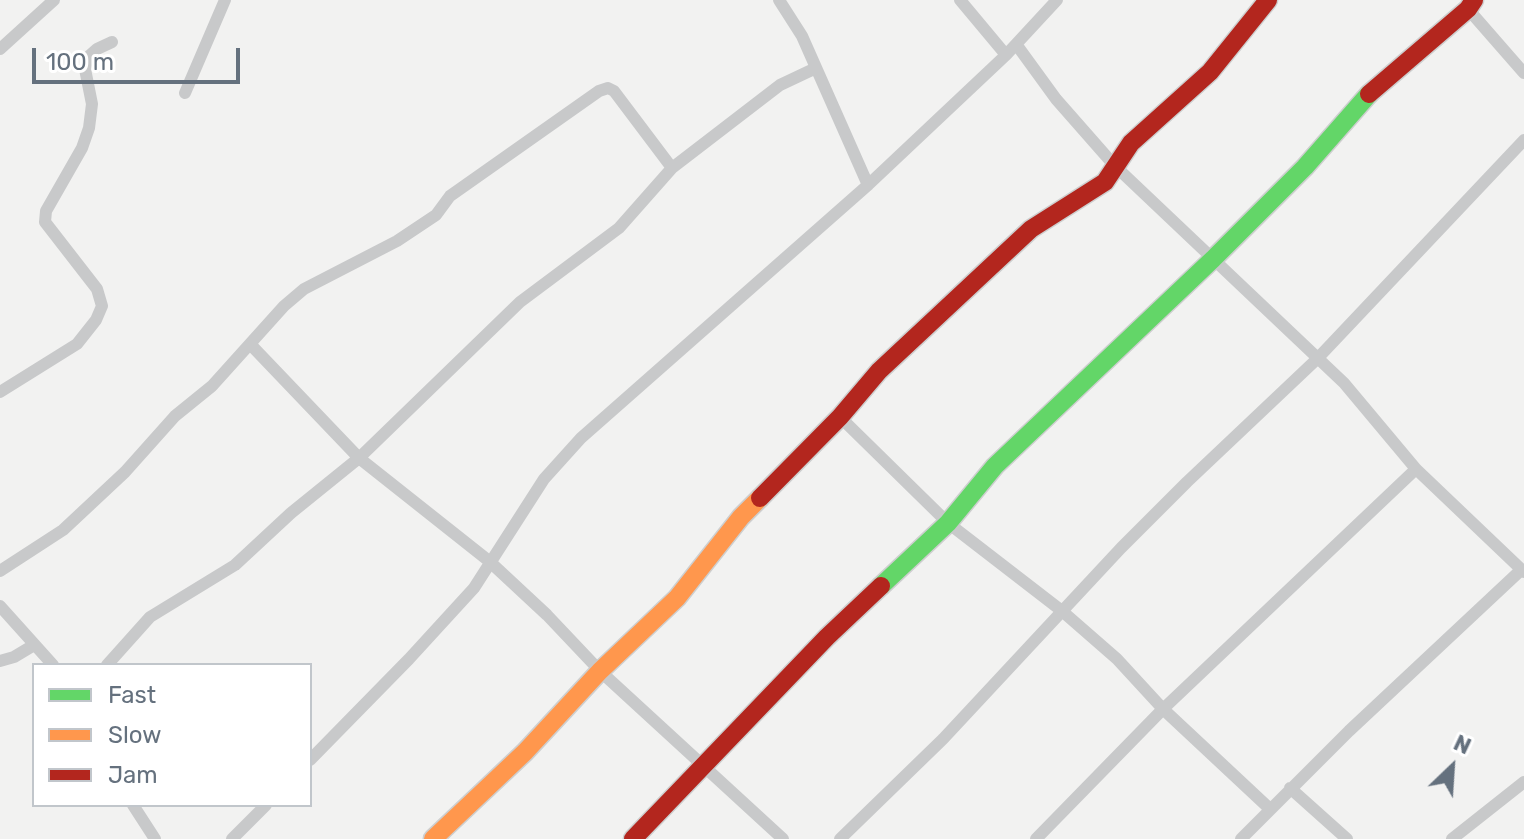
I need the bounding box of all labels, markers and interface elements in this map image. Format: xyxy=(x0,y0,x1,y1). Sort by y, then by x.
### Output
scale bar xyxy=(36,32,244,82)
text: 100 m xyxy=(46,48,114,76)
legend xyxy=(32,663,312,807)
text: Fast xyxy=(108,681,156,709)
text: Slow xyxy=(108,721,161,749)
north arrow xyxy=(1412,727,1492,807)
text: N xyxy=(1449,729,1475,760)
text: Jam xyxy=(108,761,158,789)

